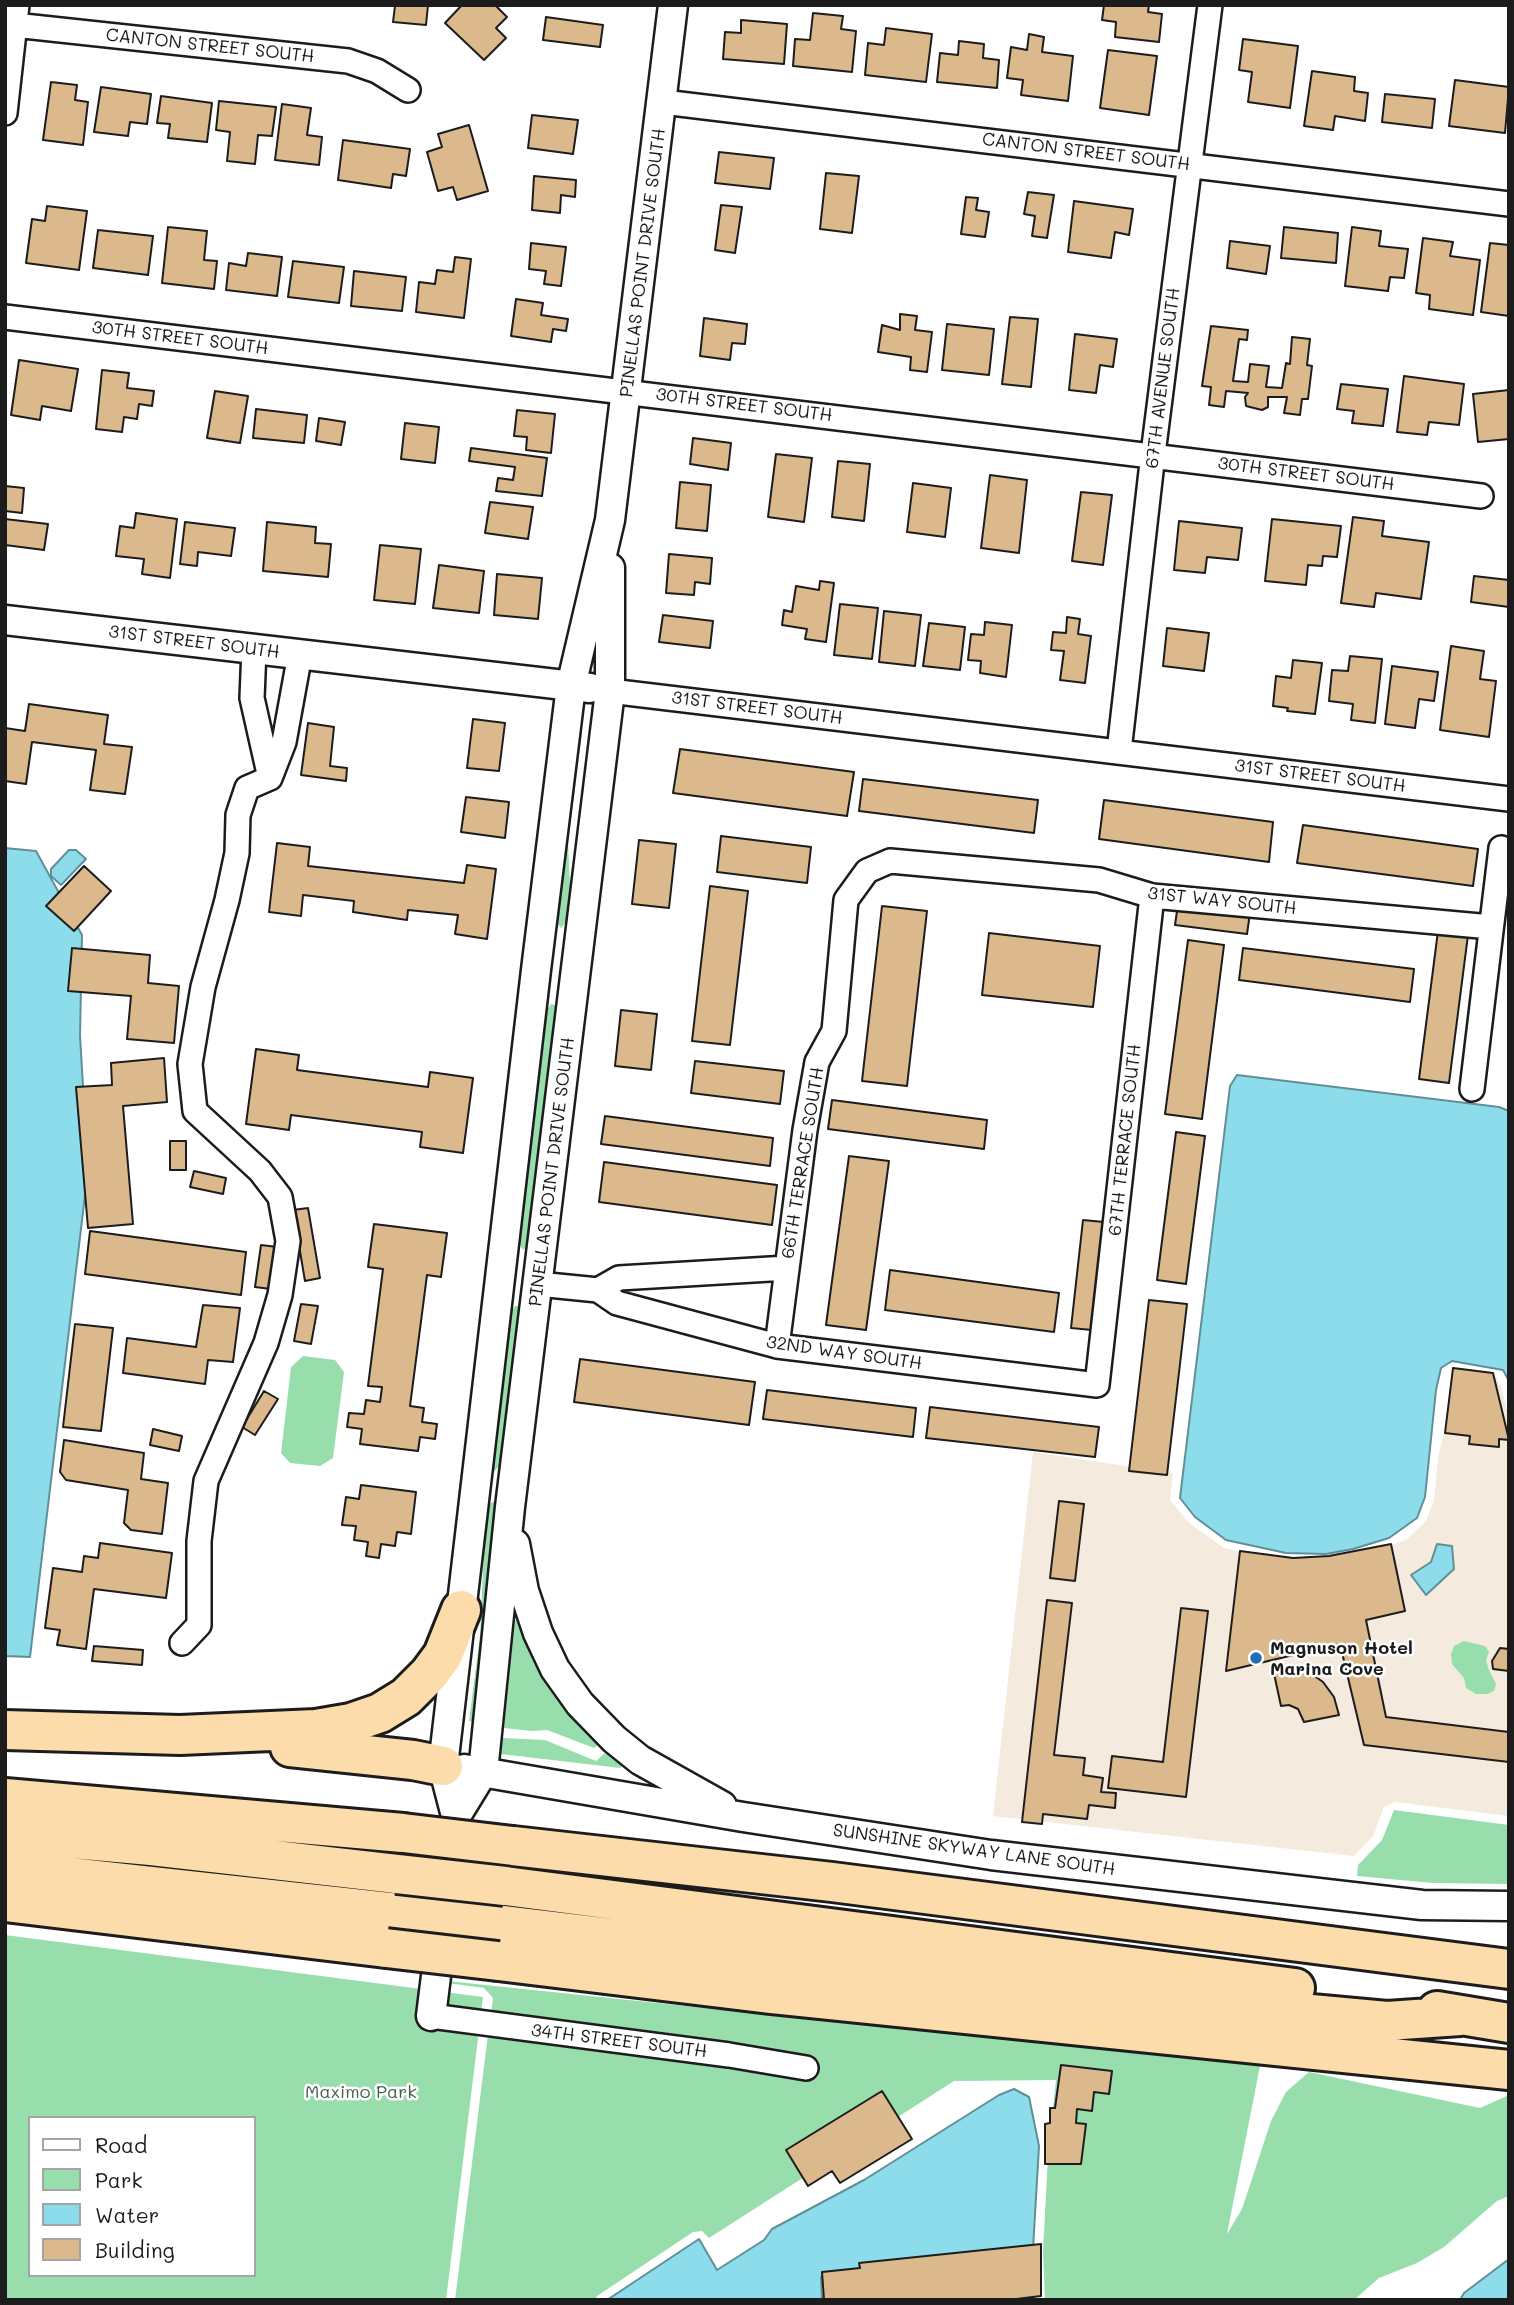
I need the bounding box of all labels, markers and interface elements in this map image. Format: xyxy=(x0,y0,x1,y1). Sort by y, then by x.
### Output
street label: CANTON STREET SOUTH xyxy=(105,24,315,68)
street label: PINELLAS POINT DRIVE SOUTH xyxy=(616,127,670,399)
street label: CANTON STREET SOUTH xyxy=(981,129,1191,175)
street label: 67TH AVENUE SOUTH xyxy=(1141,286,1185,470)
street label: 30TH STREET SOUTH xyxy=(91,316,269,360)
street label: 30TH STREET SOUTH xyxy=(655,383,833,427)
street label: 30TH STREET SOUTH xyxy=(1217,452,1395,496)
street label: 31ST STREET SOUTH xyxy=(107,621,281,663)
street label: 31ST STREET SOUTH xyxy=(670,687,844,729)
street label: 31ST STREET SOUTH xyxy=(1233,755,1407,797)
street label: 31ST WAY SOUTH xyxy=(1146,882,1298,920)
street label: PINELLAS POINT DRIVE SOUTH xyxy=(525,1036,579,1308)
street label: 67TH TERRACE SOUTH xyxy=(1104,1043,1146,1237)
street label: 66TH TERRACE SOUTH xyxy=(777,1066,829,1260)
street label: 32ND WAY SOUTH xyxy=(765,1331,923,1375)
place label: Magnuson Hotel Marina Cove xyxy=(1270,1637,1413,1680)
marker: Magnuson Hotel Marina Cove xyxy=(1248,1650,1264,1666)
street label: SUNSHINE SKYWAY LANE SOUTH xyxy=(831,1819,1117,1881)
street label: 34TH STREET SOUTH xyxy=(530,2019,708,2063)
park label: Maximo Park xyxy=(305,2081,417,2103)
legend xyxy=(28,2116,256,2277)
text: Road xyxy=(95,2131,147,2158)
text: Park xyxy=(95,2166,143,2193)
text: Water xyxy=(95,2201,159,2228)
text: Building xyxy=(95,2236,175,2263)

